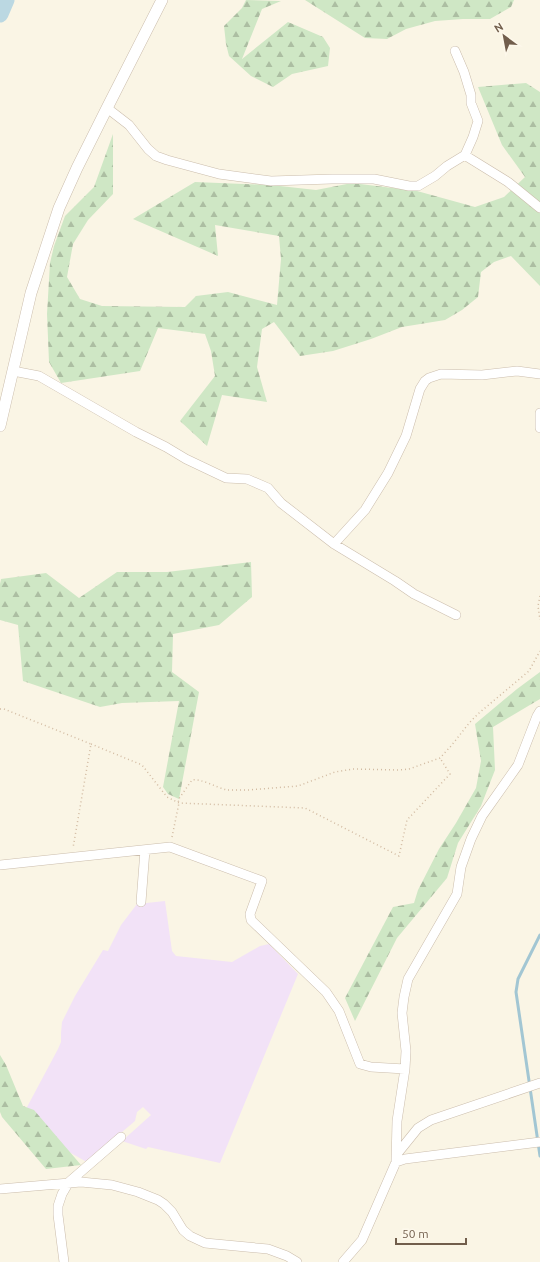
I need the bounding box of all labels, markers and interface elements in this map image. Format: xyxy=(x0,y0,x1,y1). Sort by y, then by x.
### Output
north arrow xyxy=(484,16,524,56)
text: N xyxy=(492,20,505,35)
scale bar xyxy=(396,1220,466,1246)
text: 50 m xyxy=(402,1227,429,1240)

